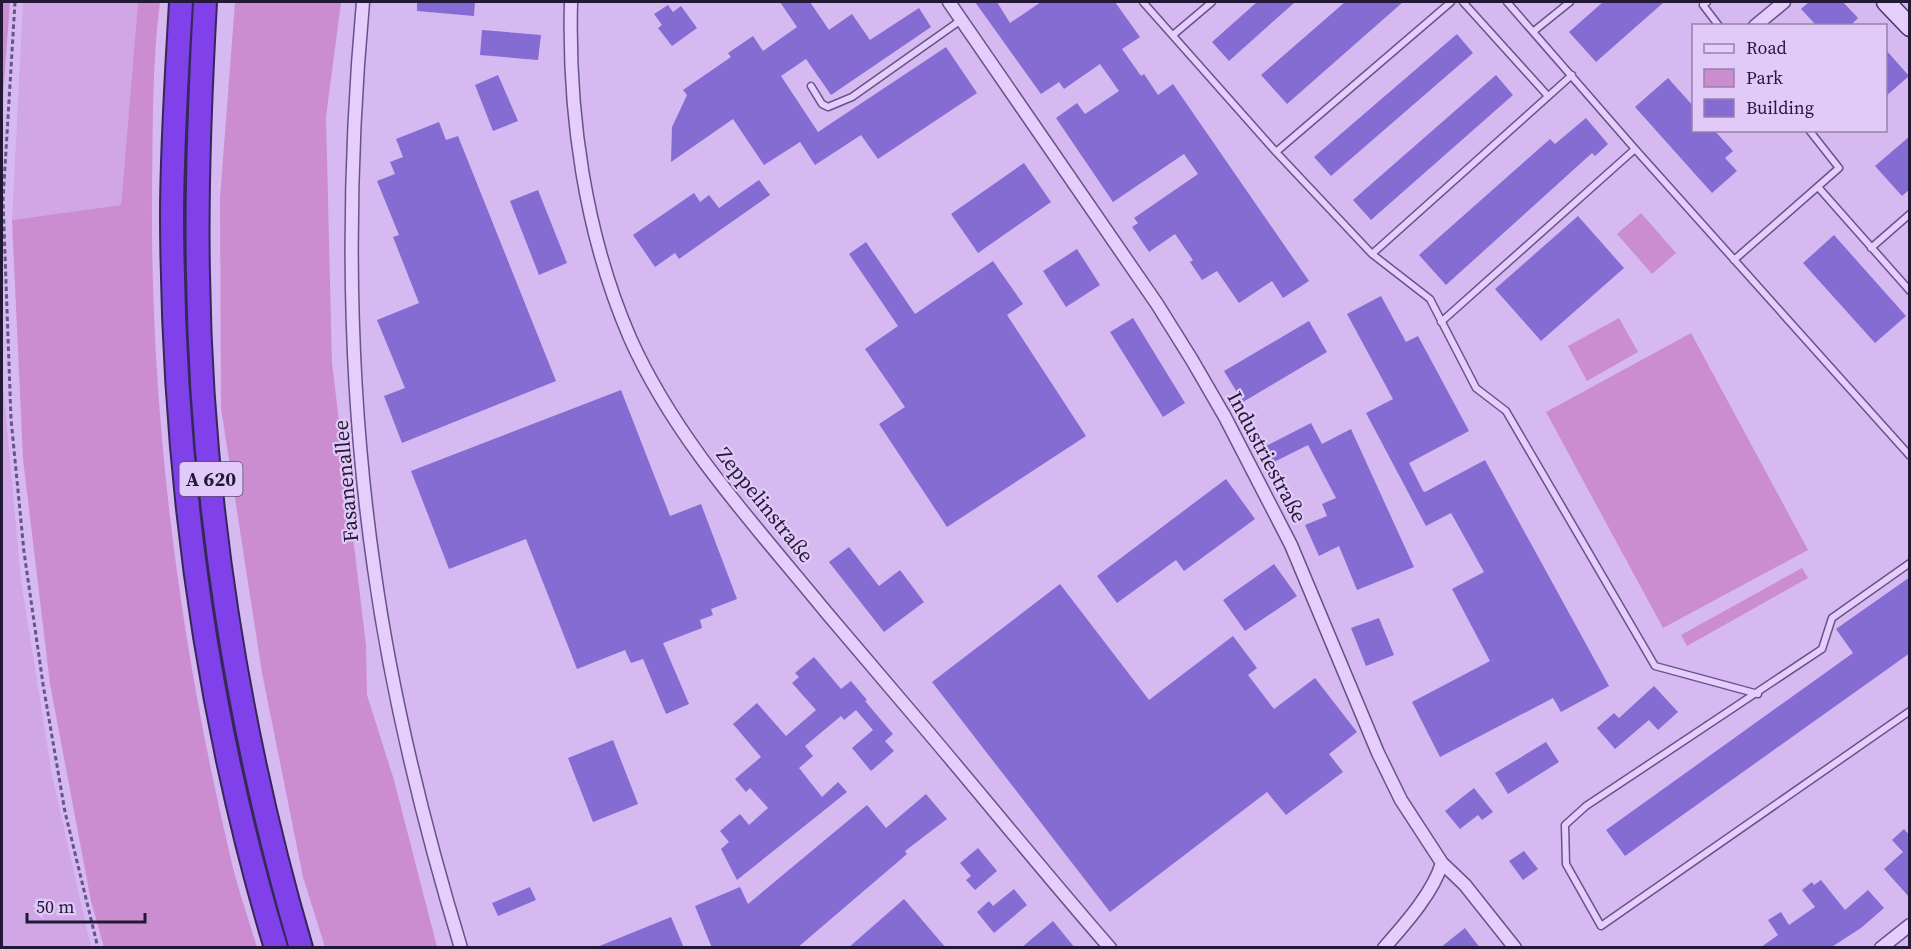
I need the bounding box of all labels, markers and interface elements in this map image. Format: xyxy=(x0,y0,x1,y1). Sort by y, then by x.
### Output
legend xyxy=(1692,24,1887,132)
text: Road xyxy=(1746,35,1787,60)
text: Park xyxy=(1746,65,1783,90)
text: Building xyxy=(1746,95,1814,120)
street label: Industriestraße xyxy=(1221,386,1314,527)
street label: Fasanenallee xyxy=(326,419,365,543)
street label: Zeppelinstraße xyxy=(710,441,821,568)
road number: A 620 xyxy=(180,462,242,496)
scale bar xyxy=(27,886,146,924)
text: 50 m xyxy=(36,894,74,919)

